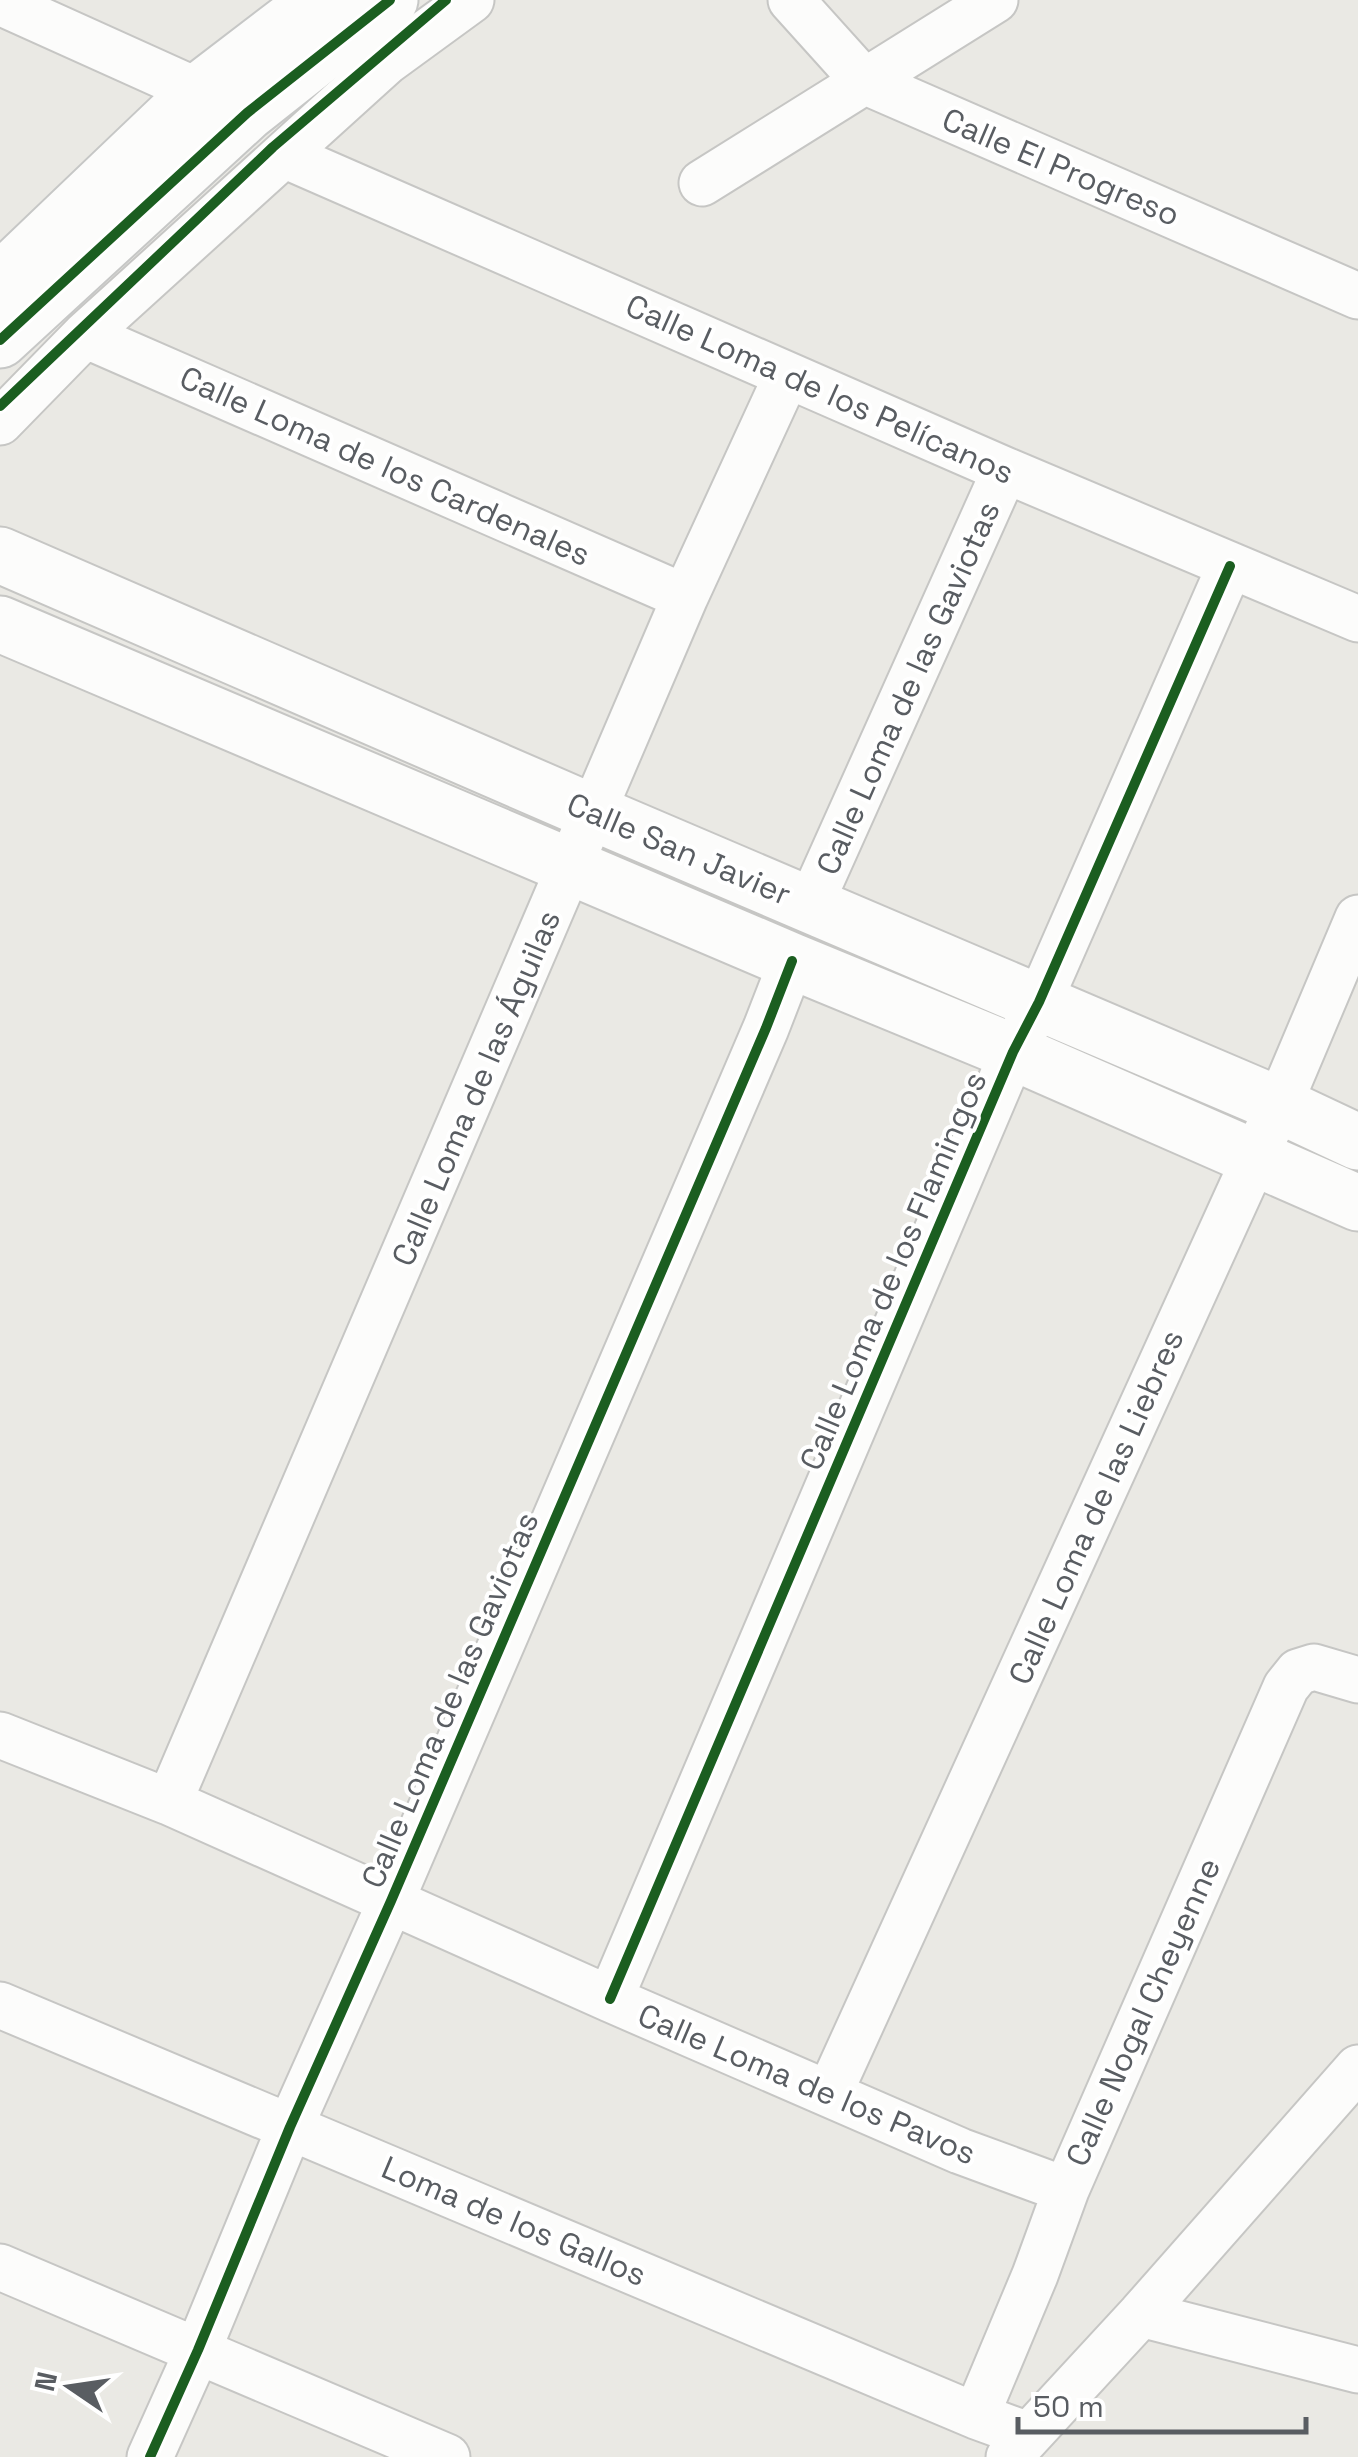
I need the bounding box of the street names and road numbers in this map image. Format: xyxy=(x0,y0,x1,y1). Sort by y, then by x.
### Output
street label: Calle El Progreso xyxy=(936,99,1186,235)
street label: Calle Loma de los Pelícanos xyxy=(620,285,1020,493)
street label: Calle Loma de los Cardenales xyxy=(174,357,596,575)
street label: Calle Loma de las Gaviotas xyxy=(807,495,1009,881)
street label: Calle San Javier xyxy=(561,784,797,914)
street label: Calle Loma de las Águilas xyxy=(383,904,569,1272)
street label: Calle Loma de los Flamingos xyxy=(791,1066,995,1476)
street label: Calle Loma de las Liebres xyxy=(1000,1323,1192,1691)
street label: Calle Loma de las Gaviotas xyxy=(353,1506,547,1894)
street label: Calle Nogal Cheyenne xyxy=(1057,1851,1229,2173)
street label: Calle Loma de los Pavos xyxy=(632,1995,982,2173)
street label: Loma de los Gallos xyxy=(376,2147,652,2295)

